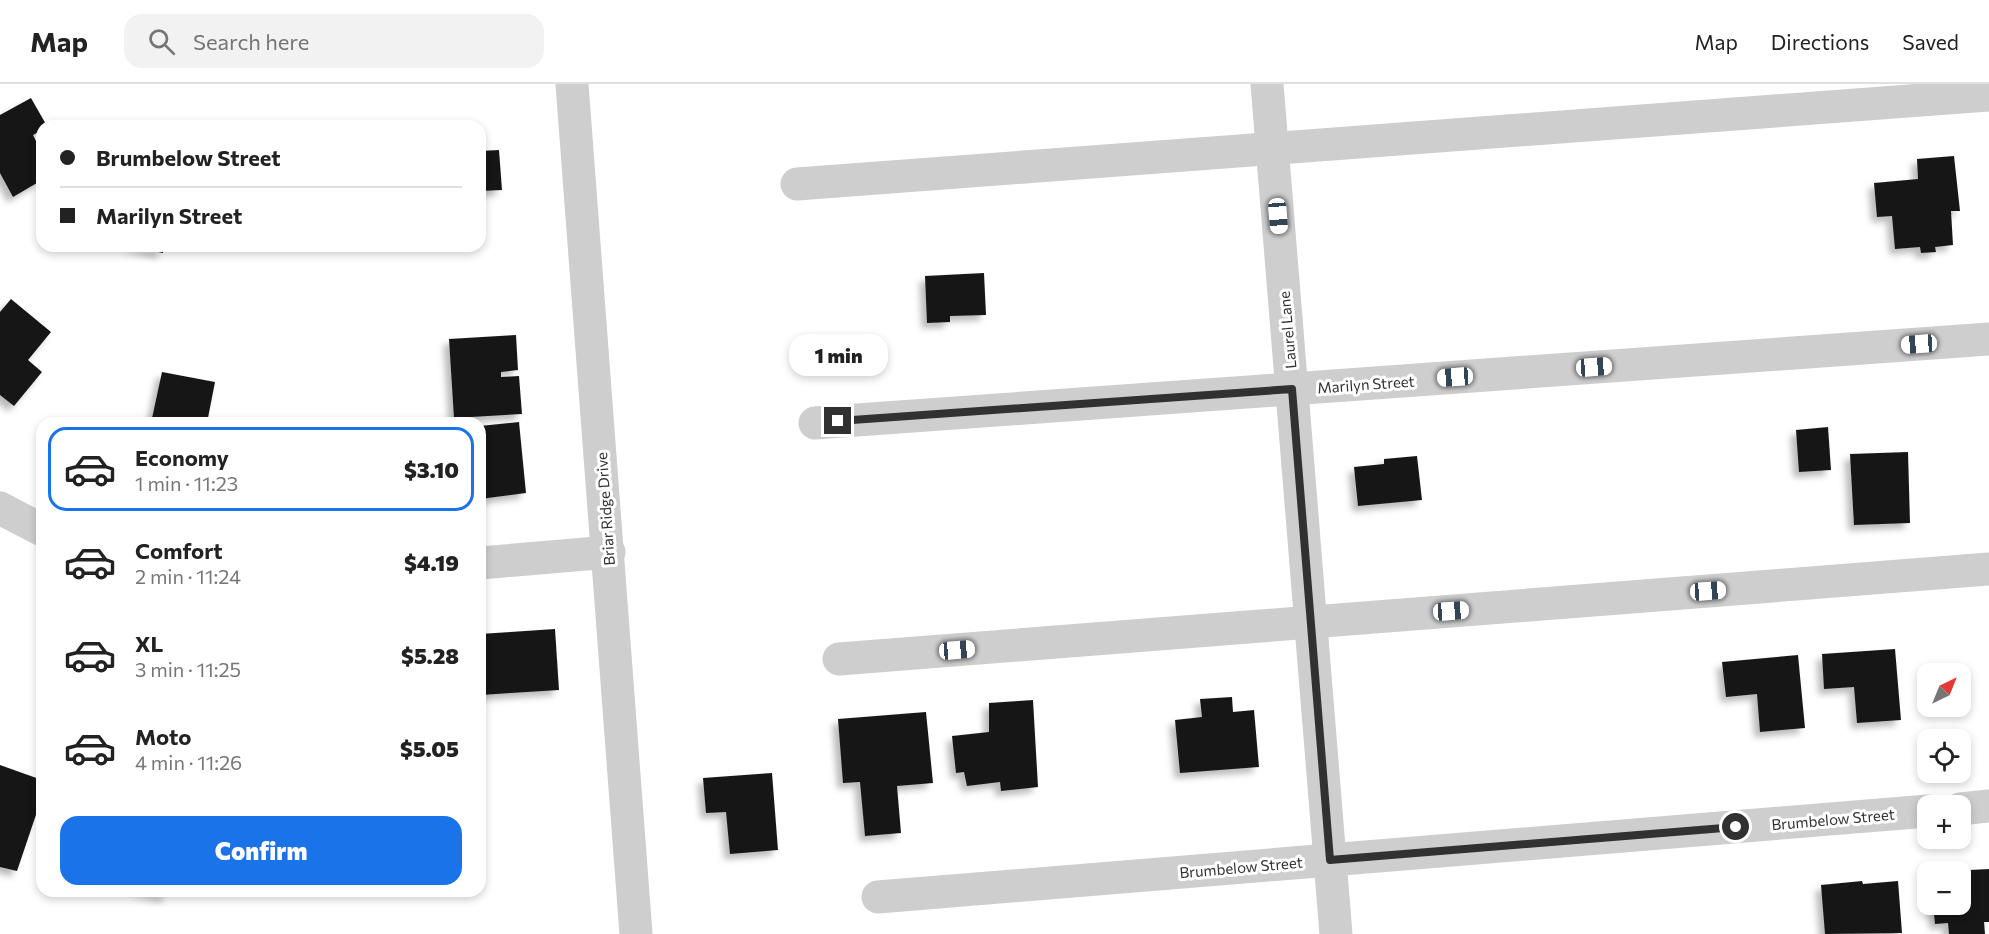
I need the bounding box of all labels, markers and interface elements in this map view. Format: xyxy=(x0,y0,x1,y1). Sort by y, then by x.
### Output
search box xyxy=(124,14,544,68)
text: Map xyxy=(30,24,88,58)
icon: search xyxy=(145,25,178,58)
text: Search here xyxy=(193,28,309,55)
text: Map xyxy=(1695,29,1738,54)
text: Directions xyxy=(1771,29,1869,54)
text: Saved xyxy=(1902,29,1959,54)
text: Brumbelow Street xyxy=(96,144,281,171)
car xyxy=(1267,197,1289,235)
text: Marilyn Street xyxy=(96,202,242,229)
street label: Laurel Lane xyxy=(1275,290,1299,370)
callout: 1 min xyxy=(788,334,888,376)
car xyxy=(1900,334,1938,354)
text: 1 min xyxy=(814,343,863,367)
car xyxy=(1575,357,1613,377)
car xyxy=(1436,367,1474,387)
street label: Marilyn Street xyxy=(1317,372,1415,396)
route end xyxy=(824,407,851,434)
icon: car xyxy=(63,442,117,496)
text: Economy xyxy=(135,444,229,471)
street label: Briar Ridge Drive xyxy=(592,452,618,566)
text: $3.10 xyxy=(404,456,459,483)
text: 1 min · 11:23 xyxy=(135,471,238,495)
icon: car xyxy=(63,535,117,589)
text: Comfort xyxy=(135,537,223,564)
text: $4.19 xyxy=(404,549,459,576)
text: 2 min · 11:24 xyxy=(135,564,241,588)
car xyxy=(1689,581,1727,601)
car xyxy=(1432,601,1470,621)
icon: car xyxy=(63,628,117,682)
text: XL xyxy=(135,630,163,657)
car xyxy=(938,639,976,661)
text: $5.28 xyxy=(401,642,459,669)
text: 3 min · 11:25 xyxy=(135,657,241,681)
north arrow xyxy=(1917,663,1971,717)
map controls xyxy=(1917,663,1971,915)
icon: car xyxy=(63,721,117,775)
text: Moto xyxy=(135,723,191,750)
button: locate xyxy=(1917,729,1971,783)
text: $5.05 xyxy=(400,735,459,762)
text: 4 min · 11:26 xyxy=(135,750,242,774)
button: + xyxy=(1917,795,1971,849)
street label: Brumbelow Street xyxy=(1771,805,1895,833)
route start xyxy=(1722,813,1749,840)
button: Confirm xyxy=(60,816,462,885)
street label: Brumbelow Street xyxy=(1179,853,1303,881)
button: − xyxy=(1917,861,1971,915)

